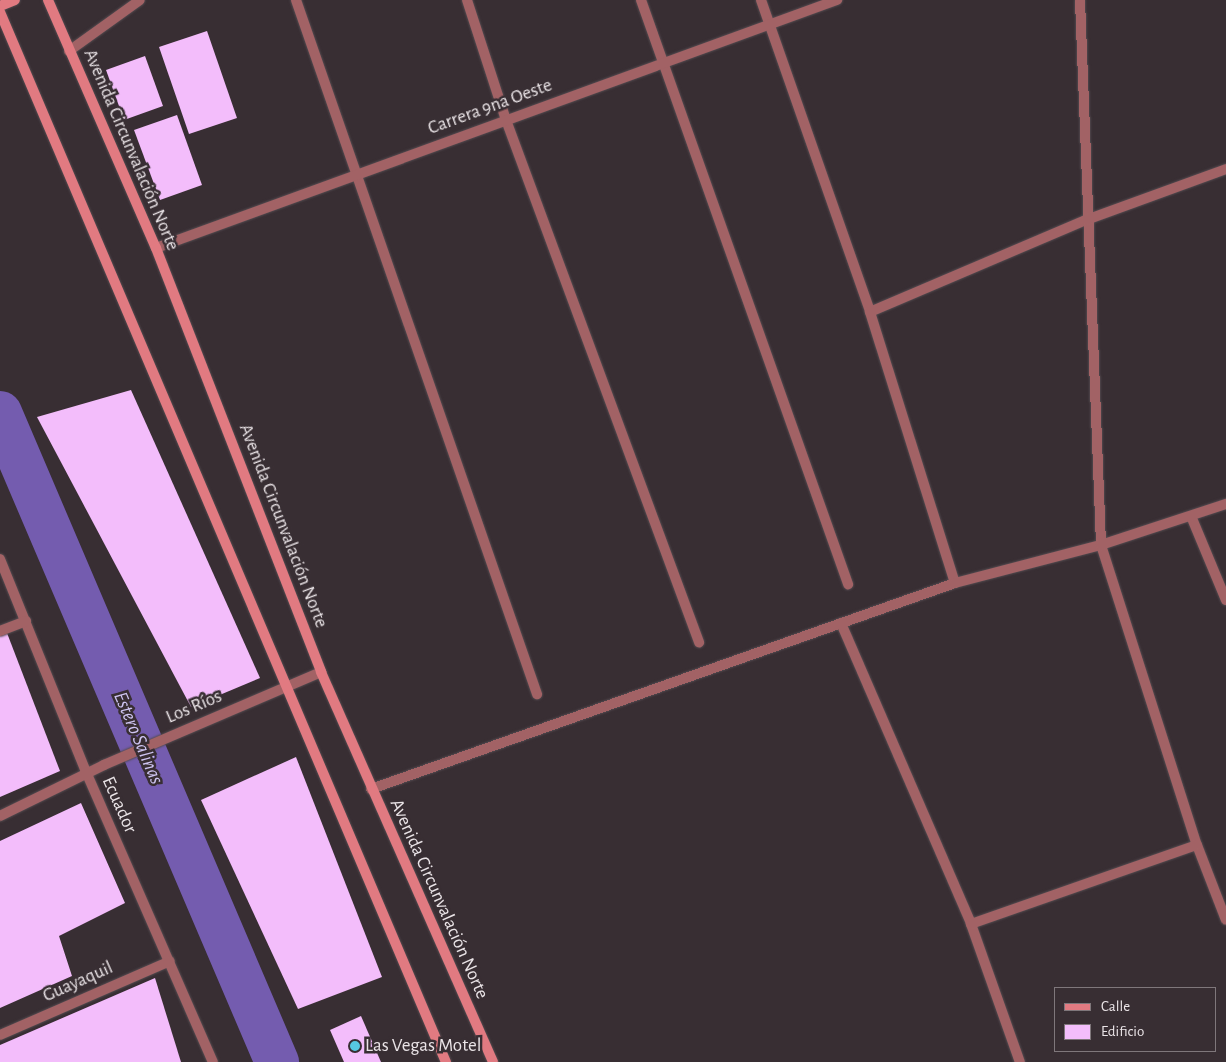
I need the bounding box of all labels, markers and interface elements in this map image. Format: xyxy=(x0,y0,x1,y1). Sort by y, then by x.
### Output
street label: Avenida Circunvalación Norte xyxy=(78,46,184,254)
street label: Carrera 9na Oeste xyxy=(425,74,555,140)
street label: Avenida Circunvalación Norte xyxy=(234,421,332,631)
street label: Los Ríos xyxy=(163,685,225,729)
water label: Estero Salinas xyxy=(108,688,168,788)
street label: Ecuador xyxy=(96,773,142,837)
street label: Avenida Circunvalación Norte xyxy=(385,795,493,1003)
street label: Guayaquil xyxy=(39,956,117,1008)
legend xyxy=(1054,987,1216,1052)
text: Calle xyxy=(1101,999,1130,1014)
text: Edificio xyxy=(1101,1024,1144,1039)
place label: Las Vegas Motel xyxy=(365,1035,481,1057)
marker: Las Vegas Motel xyxy=(349,1040,361,1052)

